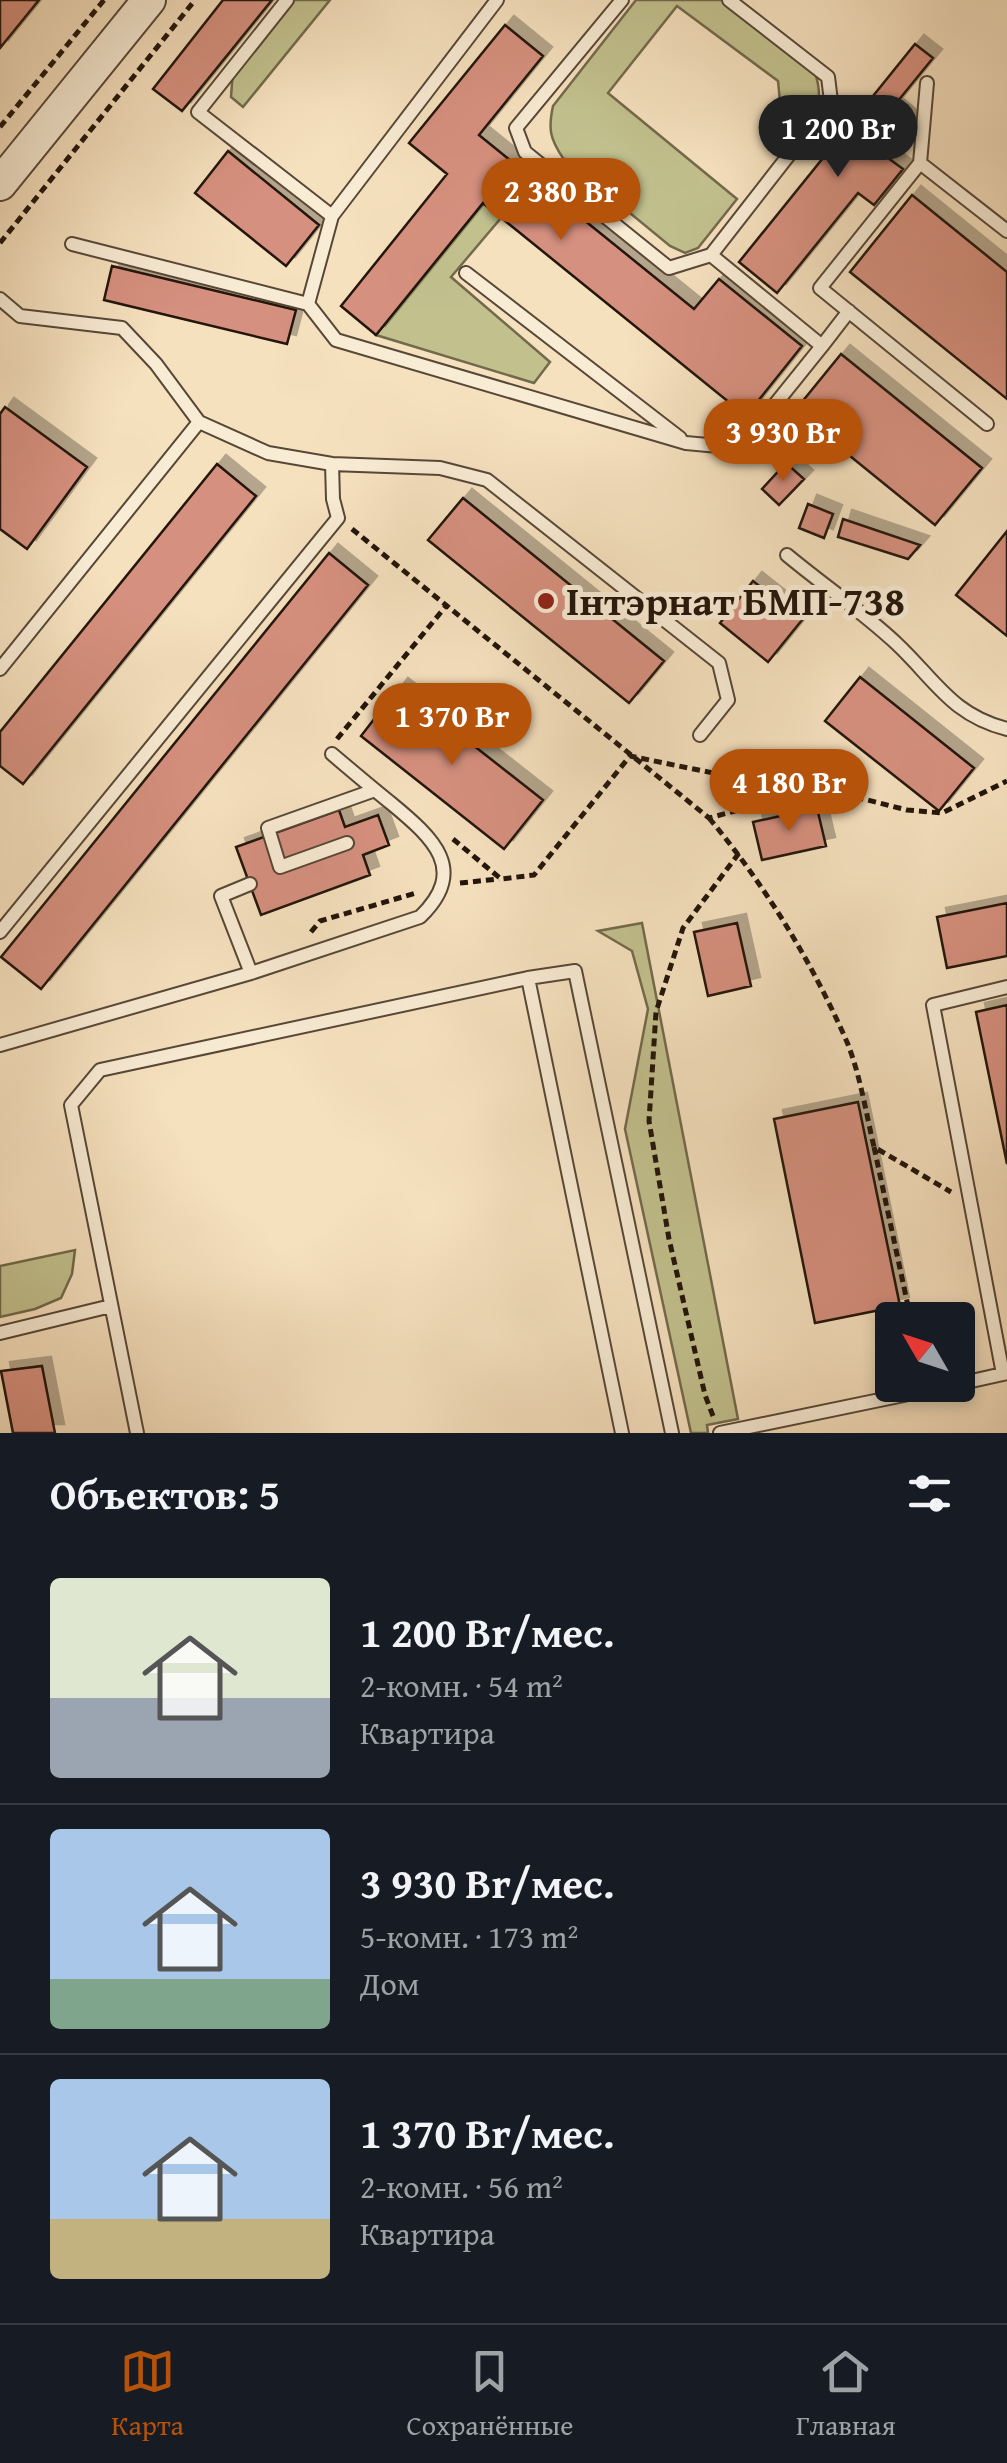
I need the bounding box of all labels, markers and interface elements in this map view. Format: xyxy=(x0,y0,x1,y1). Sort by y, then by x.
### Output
pin: 1 200 Br xyxy=(735,95,941,180)
text: 1 200 Br xyxy=(781,104,895,151)
pin: 2 380 Br xyxy=(458,158,664,243)
text: 2 380 Br xyxy=(504,167,618,214)
pin: 3 930 Br xyxy=(680,399,886,484)
text: 3 930 Br xyxy=(726,408,840,455)
place label: Інтэрнат БМП-738 xyxy=(566,571,905,630)
marker: Інтэрнат БМП-738 xyxy=(535,590,557,612)
pin: 1 370 Br xyxy=(349,683,555,768)
text: 1 370 Br xyxy=(395,692,509,739)
pin: 4 180 Br xyxy=(686,749,892,834)
text: 4 180 Br xyxy=(732,758,846,805)
north arrow xyxy=(875,1302,975,1402)
map controls xyxy=(875,1302,975,1402)
text: Объектов: 5 xyxy=(50,1463,280,1524)
icon: filters xyxy=(902,1466,957,1521)
text: 1 200 Br/мес. xyxy=(360,1601,614,1662)
icon: home xyxy=(130,1618,250,1738)
text: 2-комн. · 54 m² xyxy=(360,1662,563,1709)
text: Квартира xyxy=(360,1709,495,1756)
text: 3 930 Br/мес. xyxy=(360,1852,614,1913)
icon: home xyxy=(130,1869,250,1989)
text: 5-комн. · 173 m² xyxy=(360,1913,578,1960)
text: Дом xyxy=(360,1960,420,2007)
text: 1 370 Br/мес. xyxy=(360,2102,614,2163)
icon: home xyxy=(130,2119,250,2239)
text: 2-комн. · 56 m² xyxy=(360,2163,563,2210)
text: Квартира xyxy=(360,2210,495,2257)
tab: Карта xyxy=(111,2344,184,2445)
tab: Сохранённые xyxy=(406,2344,573,2445)
tab: Главная xyxy=(796,2344,896,2445)

